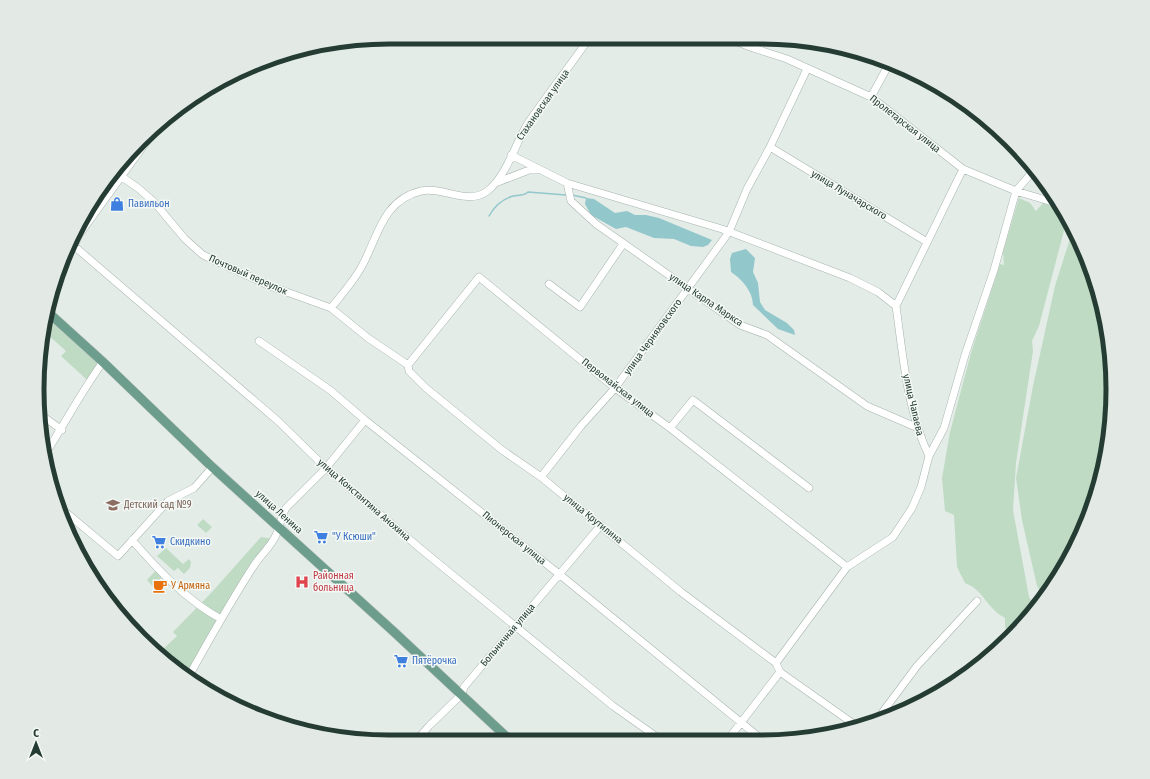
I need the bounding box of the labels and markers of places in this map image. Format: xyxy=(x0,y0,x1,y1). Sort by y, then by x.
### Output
shop icon: Павильон xyxy=(109,196,125,212)
place label: Павильон xyxy=(128,198,170,210)
school or university icon: Детский сад №9 xyxy=(105,497,121,513)
place label: Детский сад №9 xyxy=(123,499,192,511)
supermarket icon: "У Ксюши" xyxy=(313,529,329,545)
place label: "У Ксюши" xyxy=(332,531,376,543)
supermarket icon: Скидкино xyxy=(151,534,167,550)
place label: Скидкино xyxy=(170,536,211,548)
place label: Районная больница xyxy=(313,570,354,594)
hospital icon: Районная больница xyxy=(294,574,310,590)
cafe icon: У Армяна xyxy=(152,578,168,594)
place label: У Армяна xyxy=(170,580,210,592)
supermarket icon: Пятёрочка xyxy=(393,653,409,669)
place label: Пятёрочка xyxy=(412,655,457,667)

